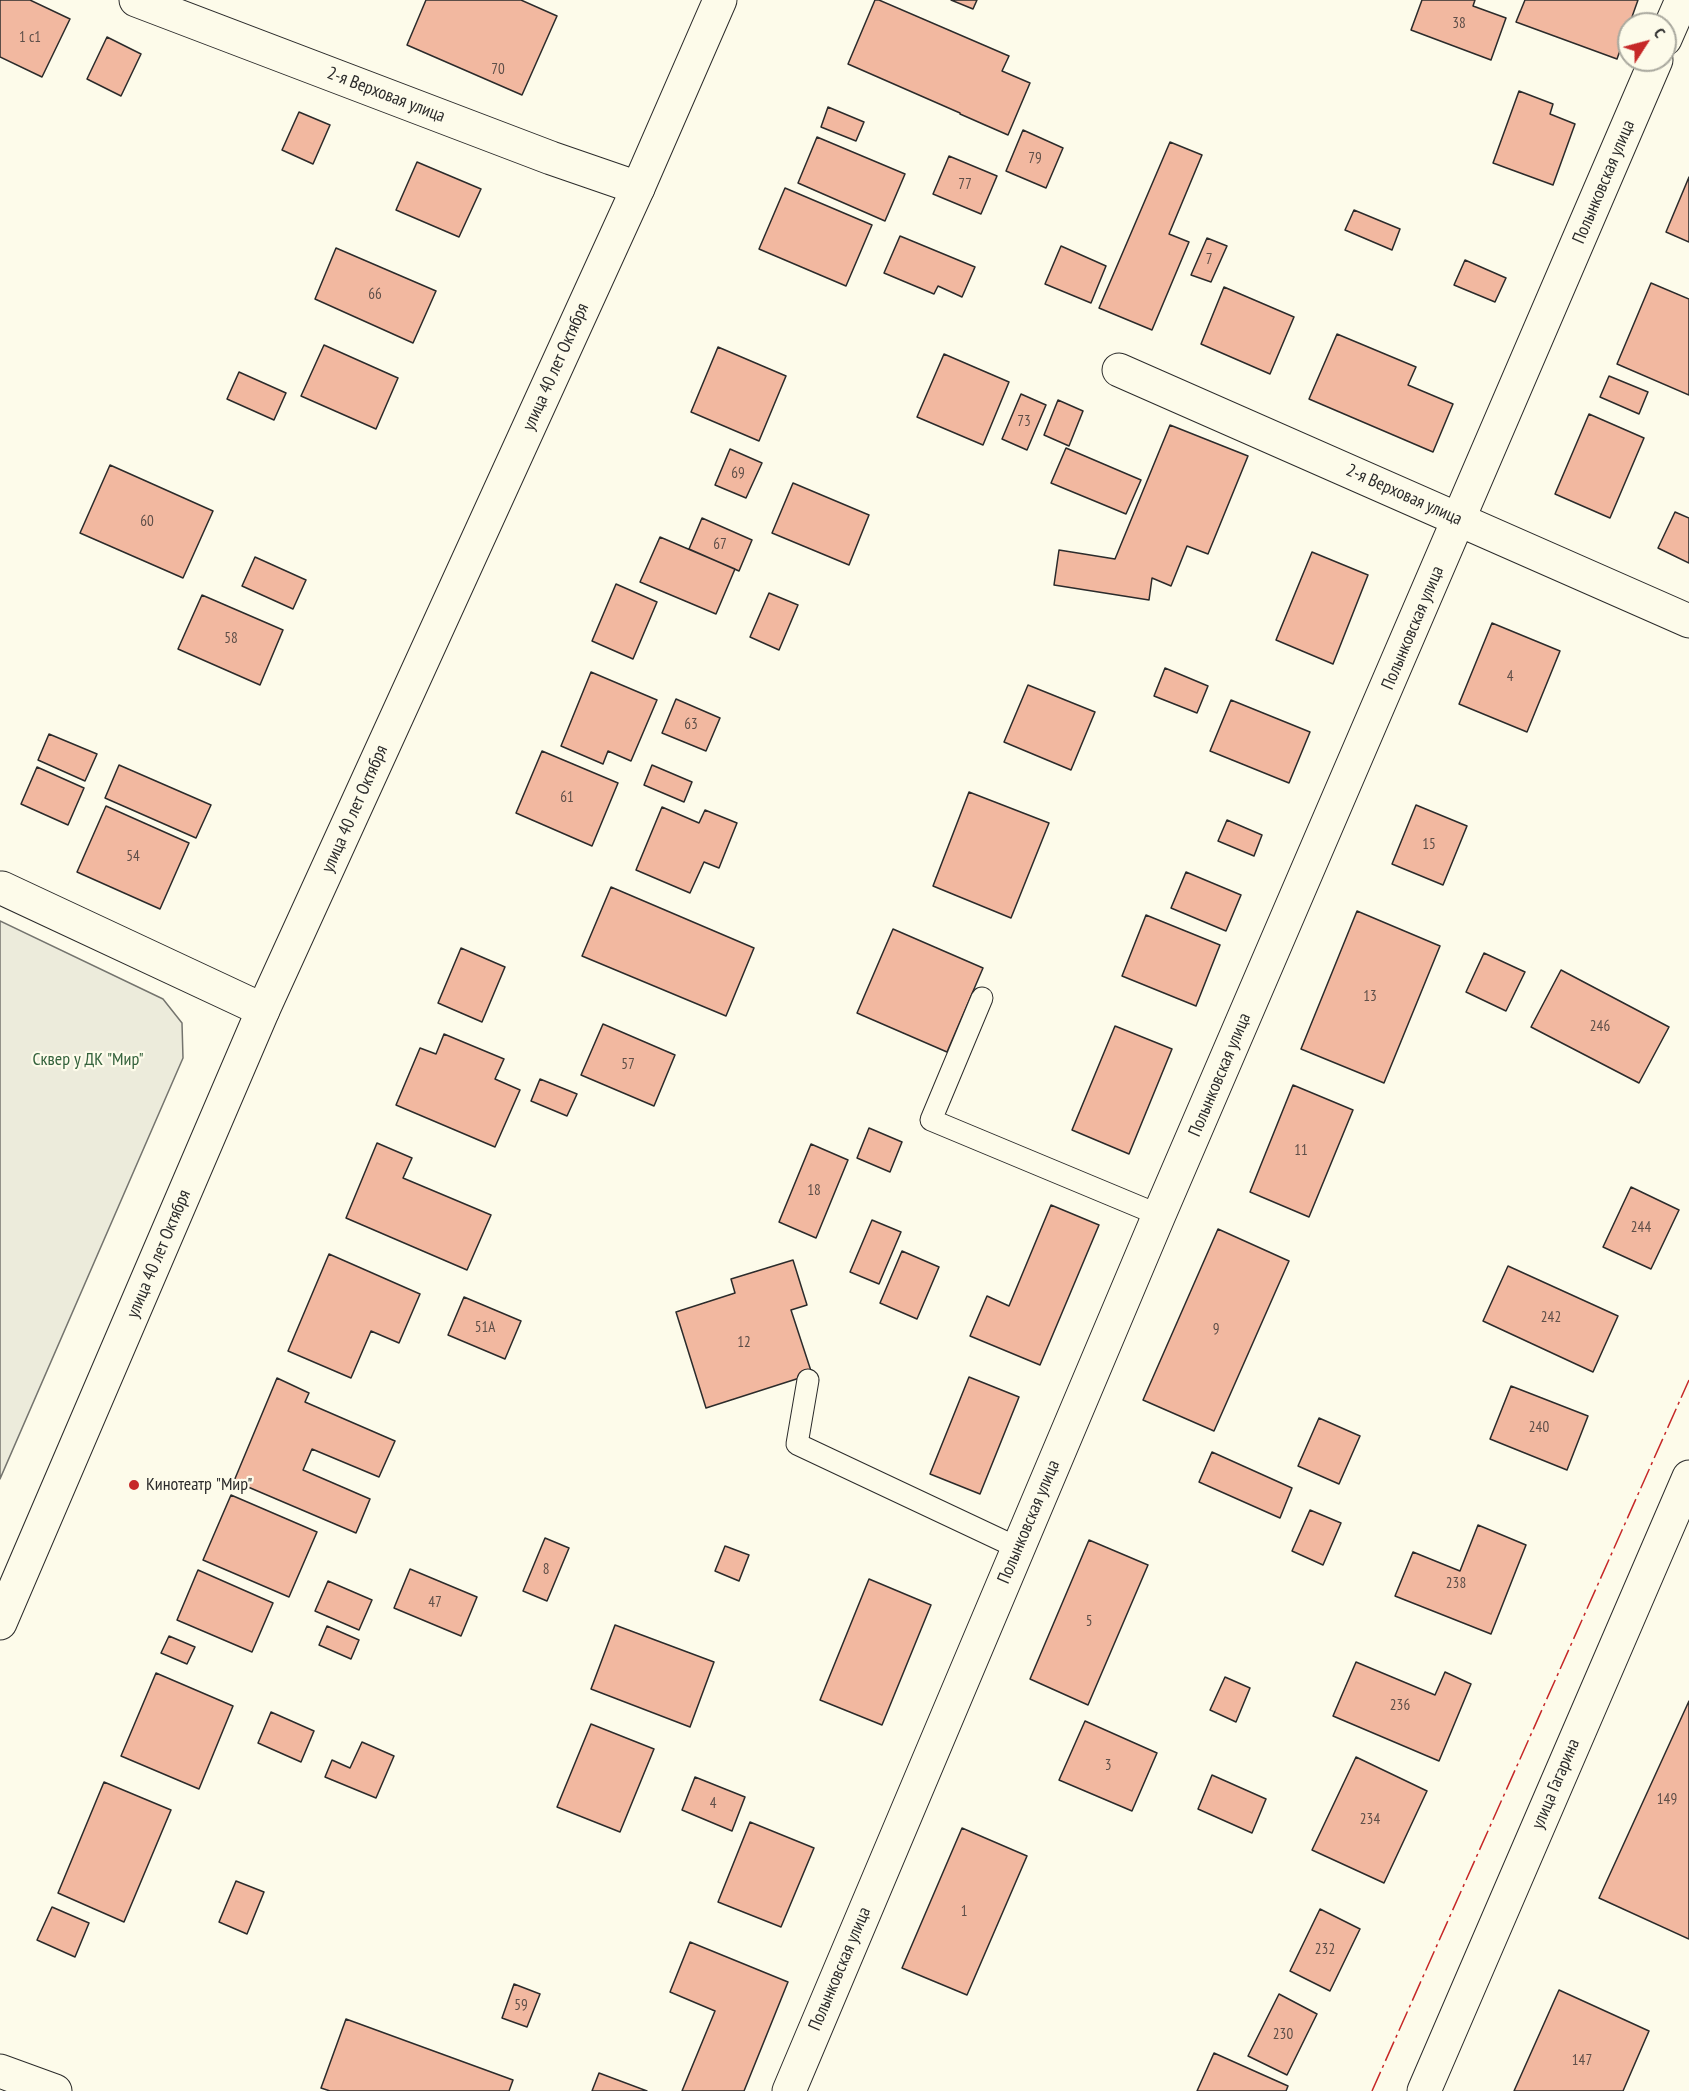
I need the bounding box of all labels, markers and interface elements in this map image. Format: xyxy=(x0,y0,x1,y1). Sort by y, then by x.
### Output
north arrow xyxy=(1617,12,1677,72)
house number: 38 xyxy=(1452,15,1466,33)
text: С xyxy=(1650,24,1670,41)
house number: 1 с1 xyxy=(19,29,41,47)
house number: 70 xyxy=(491,61,505,79)
street label: 2-я Верховая улица xyxy=(324,63,448,127)
street label: Полынковская улица xyxy=(1568,117,1640,247)
house number: 79 xyxy=(1028,150,1042,168)
house number: 77 xyxy=(958,176,972,194)
house number: 7 xyxy=(1206,251,1212,269)
house number: 66 xyxy=(368,286,382,304)
street label: улица 40 лет Октября xyxy=(518,300,594,434)
house number: 73 xyxy=(1017,413,1031,431)
street label: 2-я Верховая улица xyxy=(1343,460,1465,530)
house number: 69 xyxy=(731,465,745,483)
house number: 60 xyxy=(140,513,154,531)
house number: 67 xyxy=(713,536,727,554)
street label: Полынковская улица xyxy=(1377,563,1449,693)
house number: 58 xyxy=(224,630,238,648)
house number: 4 xyxy=(1507,668,1513,686)
house number: 63 xyxy=(684,716,698,734)
street label: улица 40 лет Октября xyxy=(317,742,393,876)
house number: 61 xyxy=(560,789,574,807)
house number: 15 xyxy=(1422,836,1436,854)
house number: 54 xyxy=(126,848,140,866)
house number: 13 xyxy=(1363,988,1377,1006)
street label: Полынковская улица xyxy=(1184,1010,1256,1140)
house number: 246 xyxy=(1590,1018,1610,1036)
park label: Сквер у ДК "Мир" xyxy=(32,1049,144,1071)
house number: 57 xyxy=(621,1056,635,1074)
house number: 11 xyxy=(1294,1142,1308,1160)
house number: 18 xyxy=(807,1182,821,1200)
street label: улица 40 лет Октября xyxy=(122,1187,196,1321)
house number: 244 xyxy=(1631,1219,1651,1237)
house number: 242 xyxy=(1541,1309,1561,1327)
house number: 51А xyxy=(475,1319,495,1337)
house number: 9 xyxy=(1213,1321,1219,1339)
house number: 12 xyxy=(737,1334,751,1352)
house number: 240 xyxy=(1529,1419,1549,1437)
street label: Полынковская улица xyxy=(993,1457,1065,1587)
place label: Кинотеатр "Мир" xyxy=(146,1474,252,1496)
marker: Кинотеатр "Мир" xyxy=(127,1478,141,1492)
house number: 8 xyxy=(543,1561,549,1579)
house number: 238 xyxy=(1446,1575,1466,1593)
house number: 47 xyxy=(428,1594,442,1612)
house number: 5 xyxy=(1086,1613,1092,1631)
house number: 236 xyxy=(1390,1697,1410,1715)
street label: улица Гагарина xyxy=(1527,1736,1585,1832)
house number: 3 xyxy=(1105,1757,1111,1775)
house number: 149 xyxy=(1657,1791,1677,1809)
house number: 4 xyxy=(710,1795,716,1813)
house number: 234 xyxy=(1360,1811,1380,1829)
house number: 1 xyxy=(961,1903,967,1921)
street label: Полынковская улица xyxy=(804,1904,876,2034)
house number: 232 xyxy=(1315,1941,1335,1959)
house number: 59 xyxy=(514,1997,528,2015)
house number: 230 xyxy=(1273,2026,1293,2044)
house number: 147 xyxy=(1572,2052,1592,2070)

